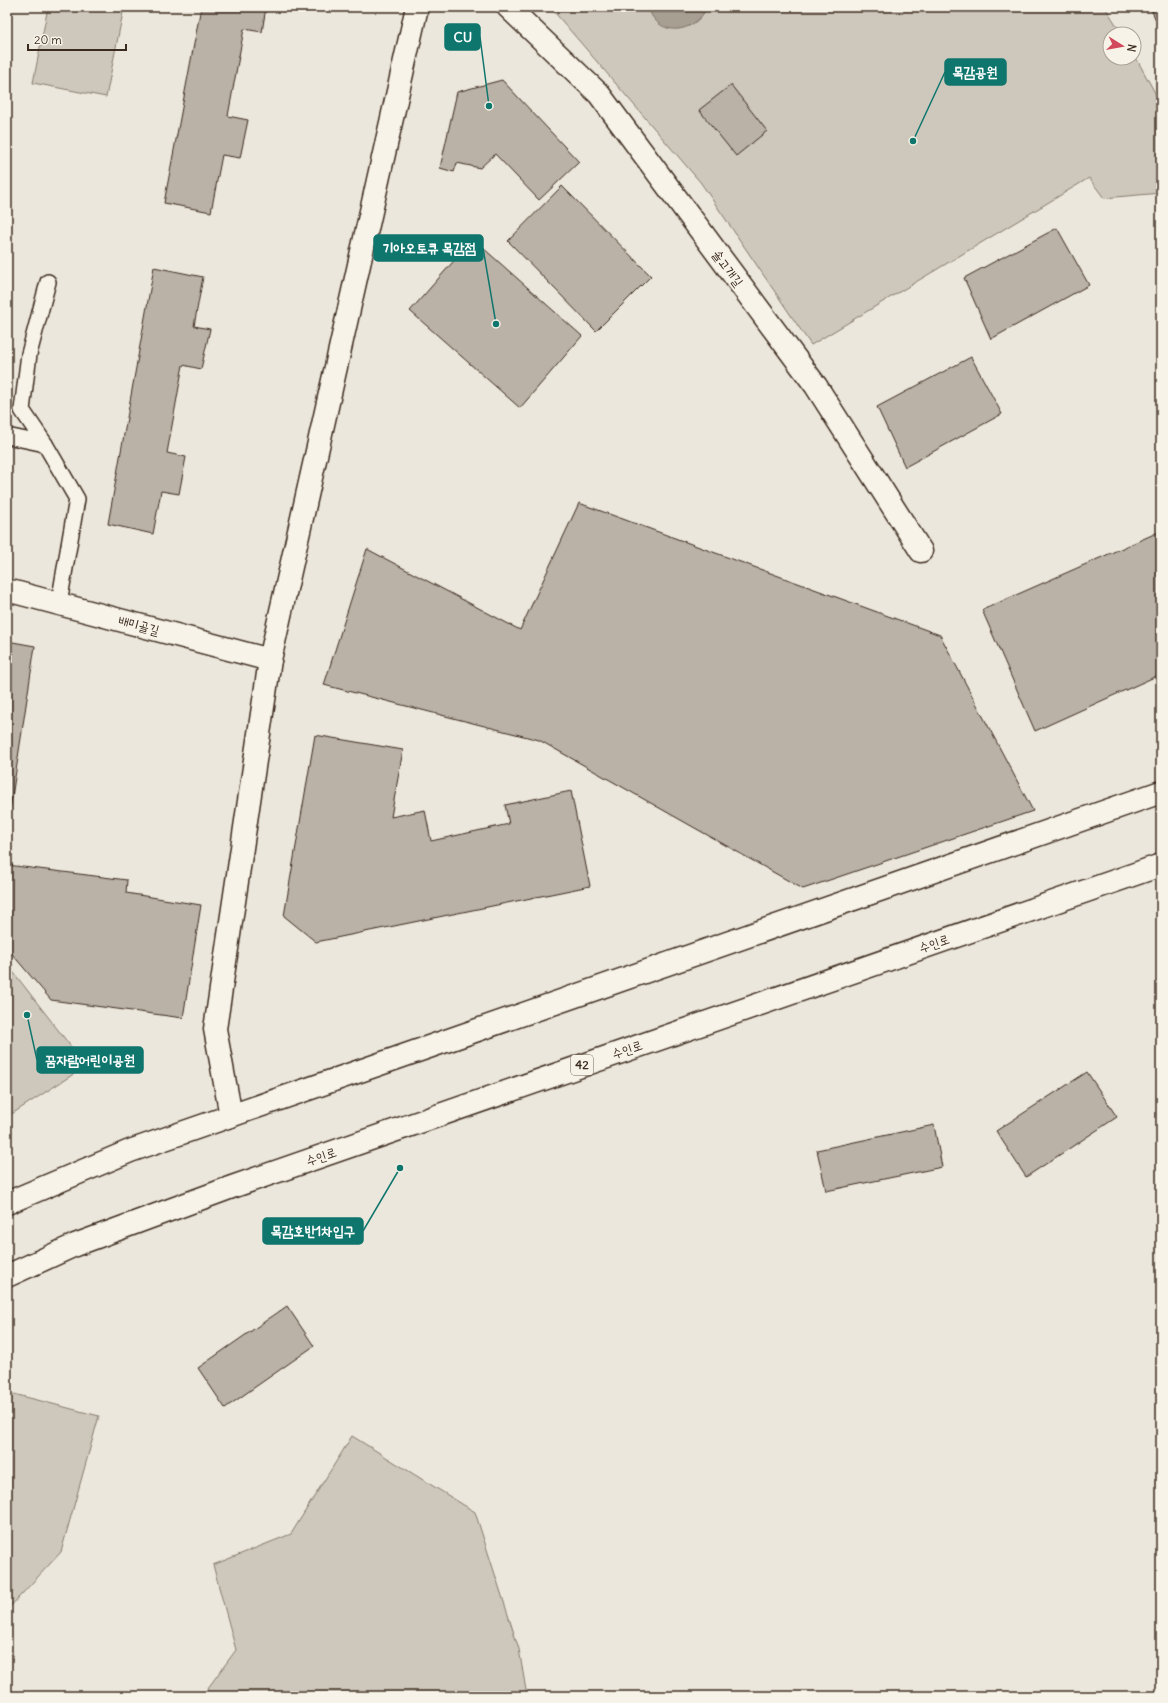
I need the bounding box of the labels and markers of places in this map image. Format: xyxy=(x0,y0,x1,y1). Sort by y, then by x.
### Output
callout: CU xyxy=(445,24,480,50)
callout: 목감공원 xyxy=(945,59,1006,85)
callout: 기아오토큐 목감점 xyxy=(374,235,483,261)
callout: 꿈자람어린이공원 xyxy=(37,1047,143,1073)
callout: 목감호반1차입구 xyxy=(263,1218,363,1244)

